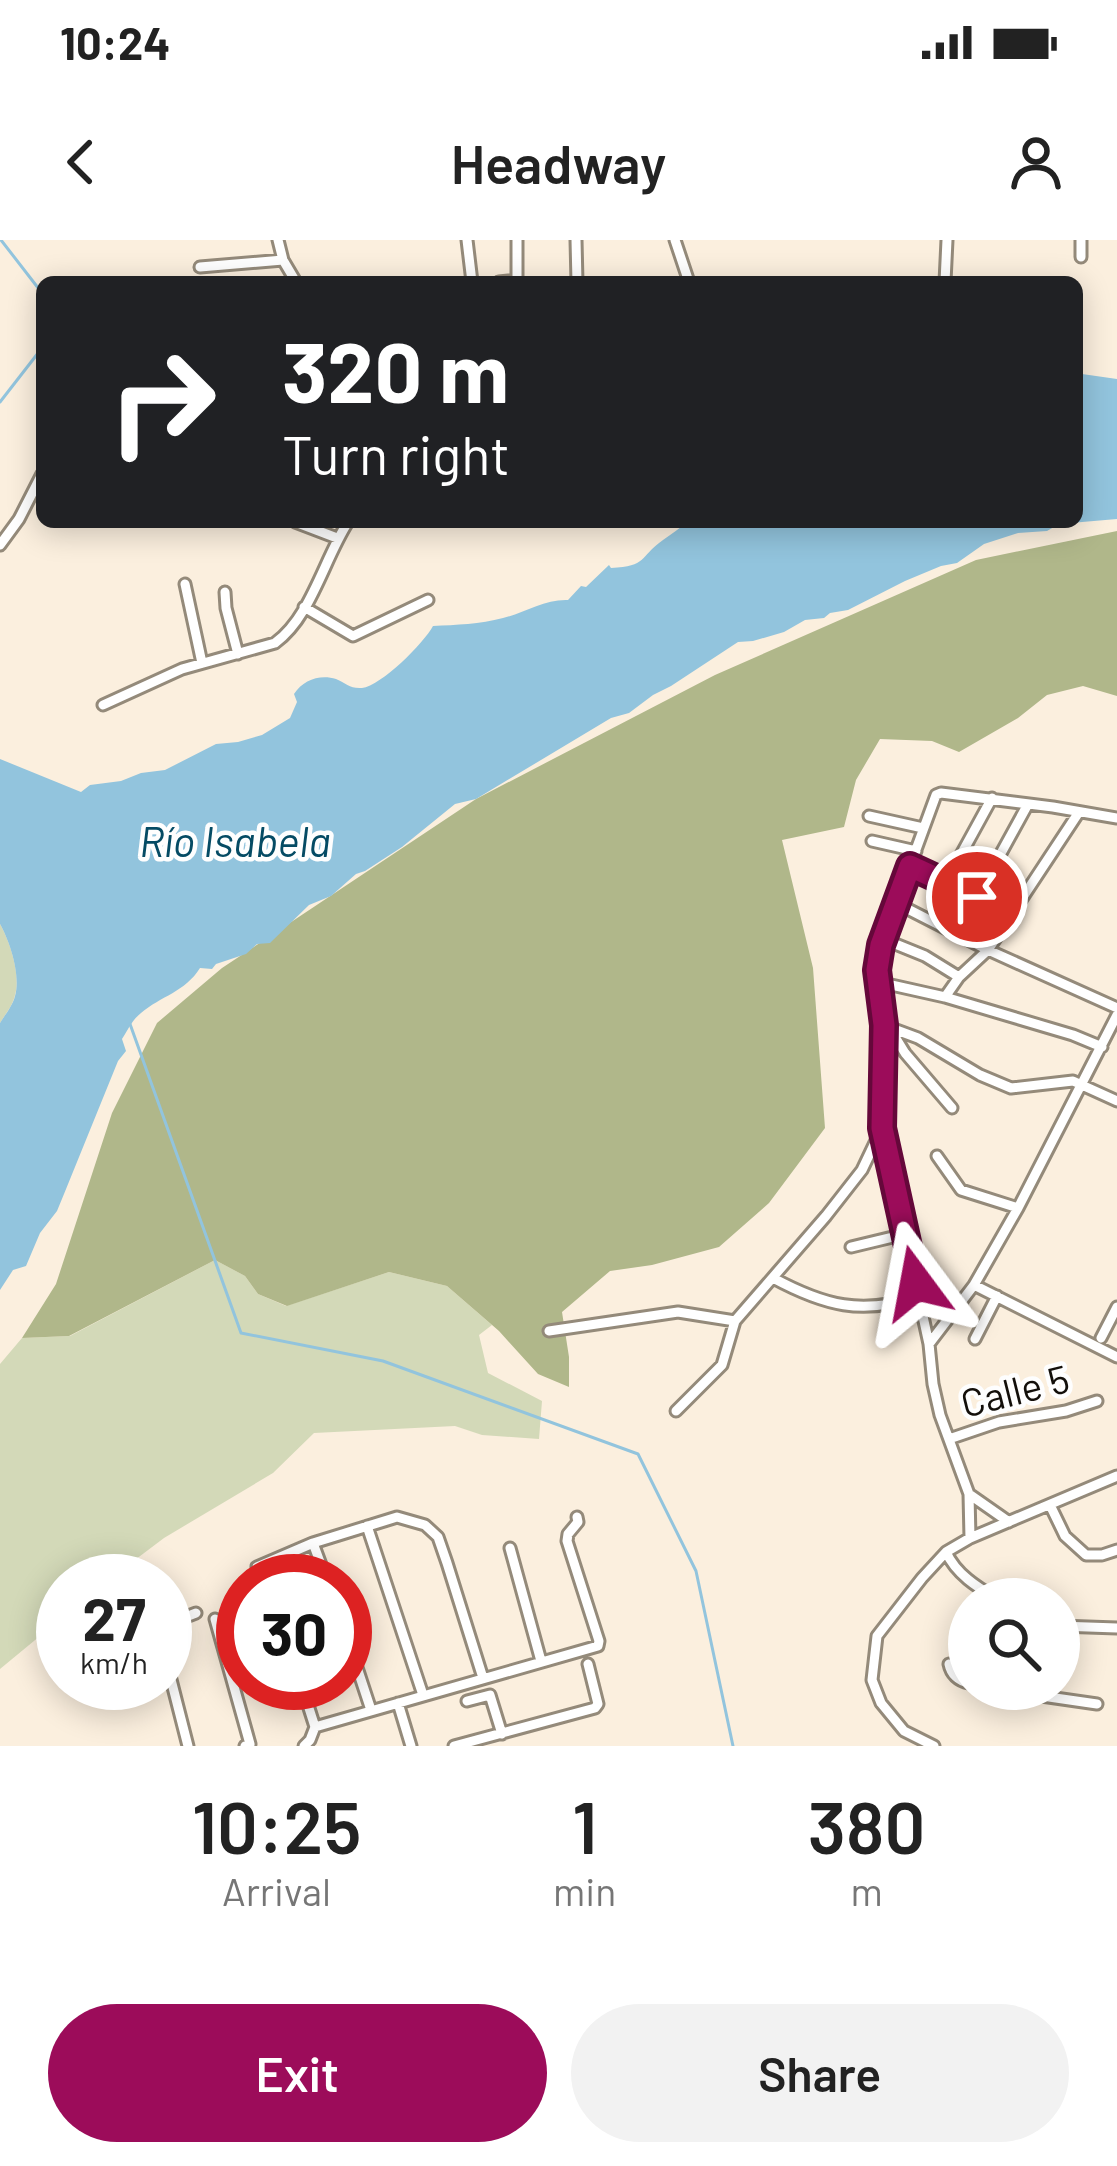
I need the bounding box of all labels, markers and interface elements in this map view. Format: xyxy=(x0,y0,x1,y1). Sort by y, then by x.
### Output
text: 10:24 xyxy=(60,15,170,69)
icon: back xyxy=(48,129,114,195)
icon: person xyxy=(1003,129,1069,195)
text: Headway xyxy=(451,130,666,195)
text: 320 m xyxy=(282,319,509,420)
icon: right xyxy=(84,324,240,480)
text: Turn right xyxy=(282,421,510,486)
water label: Río Isabela xyxy=(139,815,331,865)
pin xyxy=(926,846,1028,948)
icon: arrive xyxy=(944,864,1010,930)
position arrow xyxy=(853,1220,979,1346)
street label: Calle 5 xyxy=(956,1353,1074,1426)
speed limit sign: 30 xyxy=(216,1554,372,1710)
map controls xyxy=(948,1578,1080,1710)
button: search xyxy=(948,1578,1080,1710)
text: 27 xyxy=(82,1581,146,1653)
text: km/h xyxy=(80,1644,148,1680)
text: 10:25 xyxy=(192,1782,361,1868)
text: 1 xyxy=(572,1782,597,1868)
text: 380 xyxy=(808,1782,925,1868)
text: Arrival xyxy=(222,1867,331,1914)
text: min xyxy=(553,1867,616,1914)
text: m xyxy=(850,1867,883,1914)
button: Exit xyxy=(48,2004,547,2142)
button: Share xyxy=(571,2004,1069,2142)

